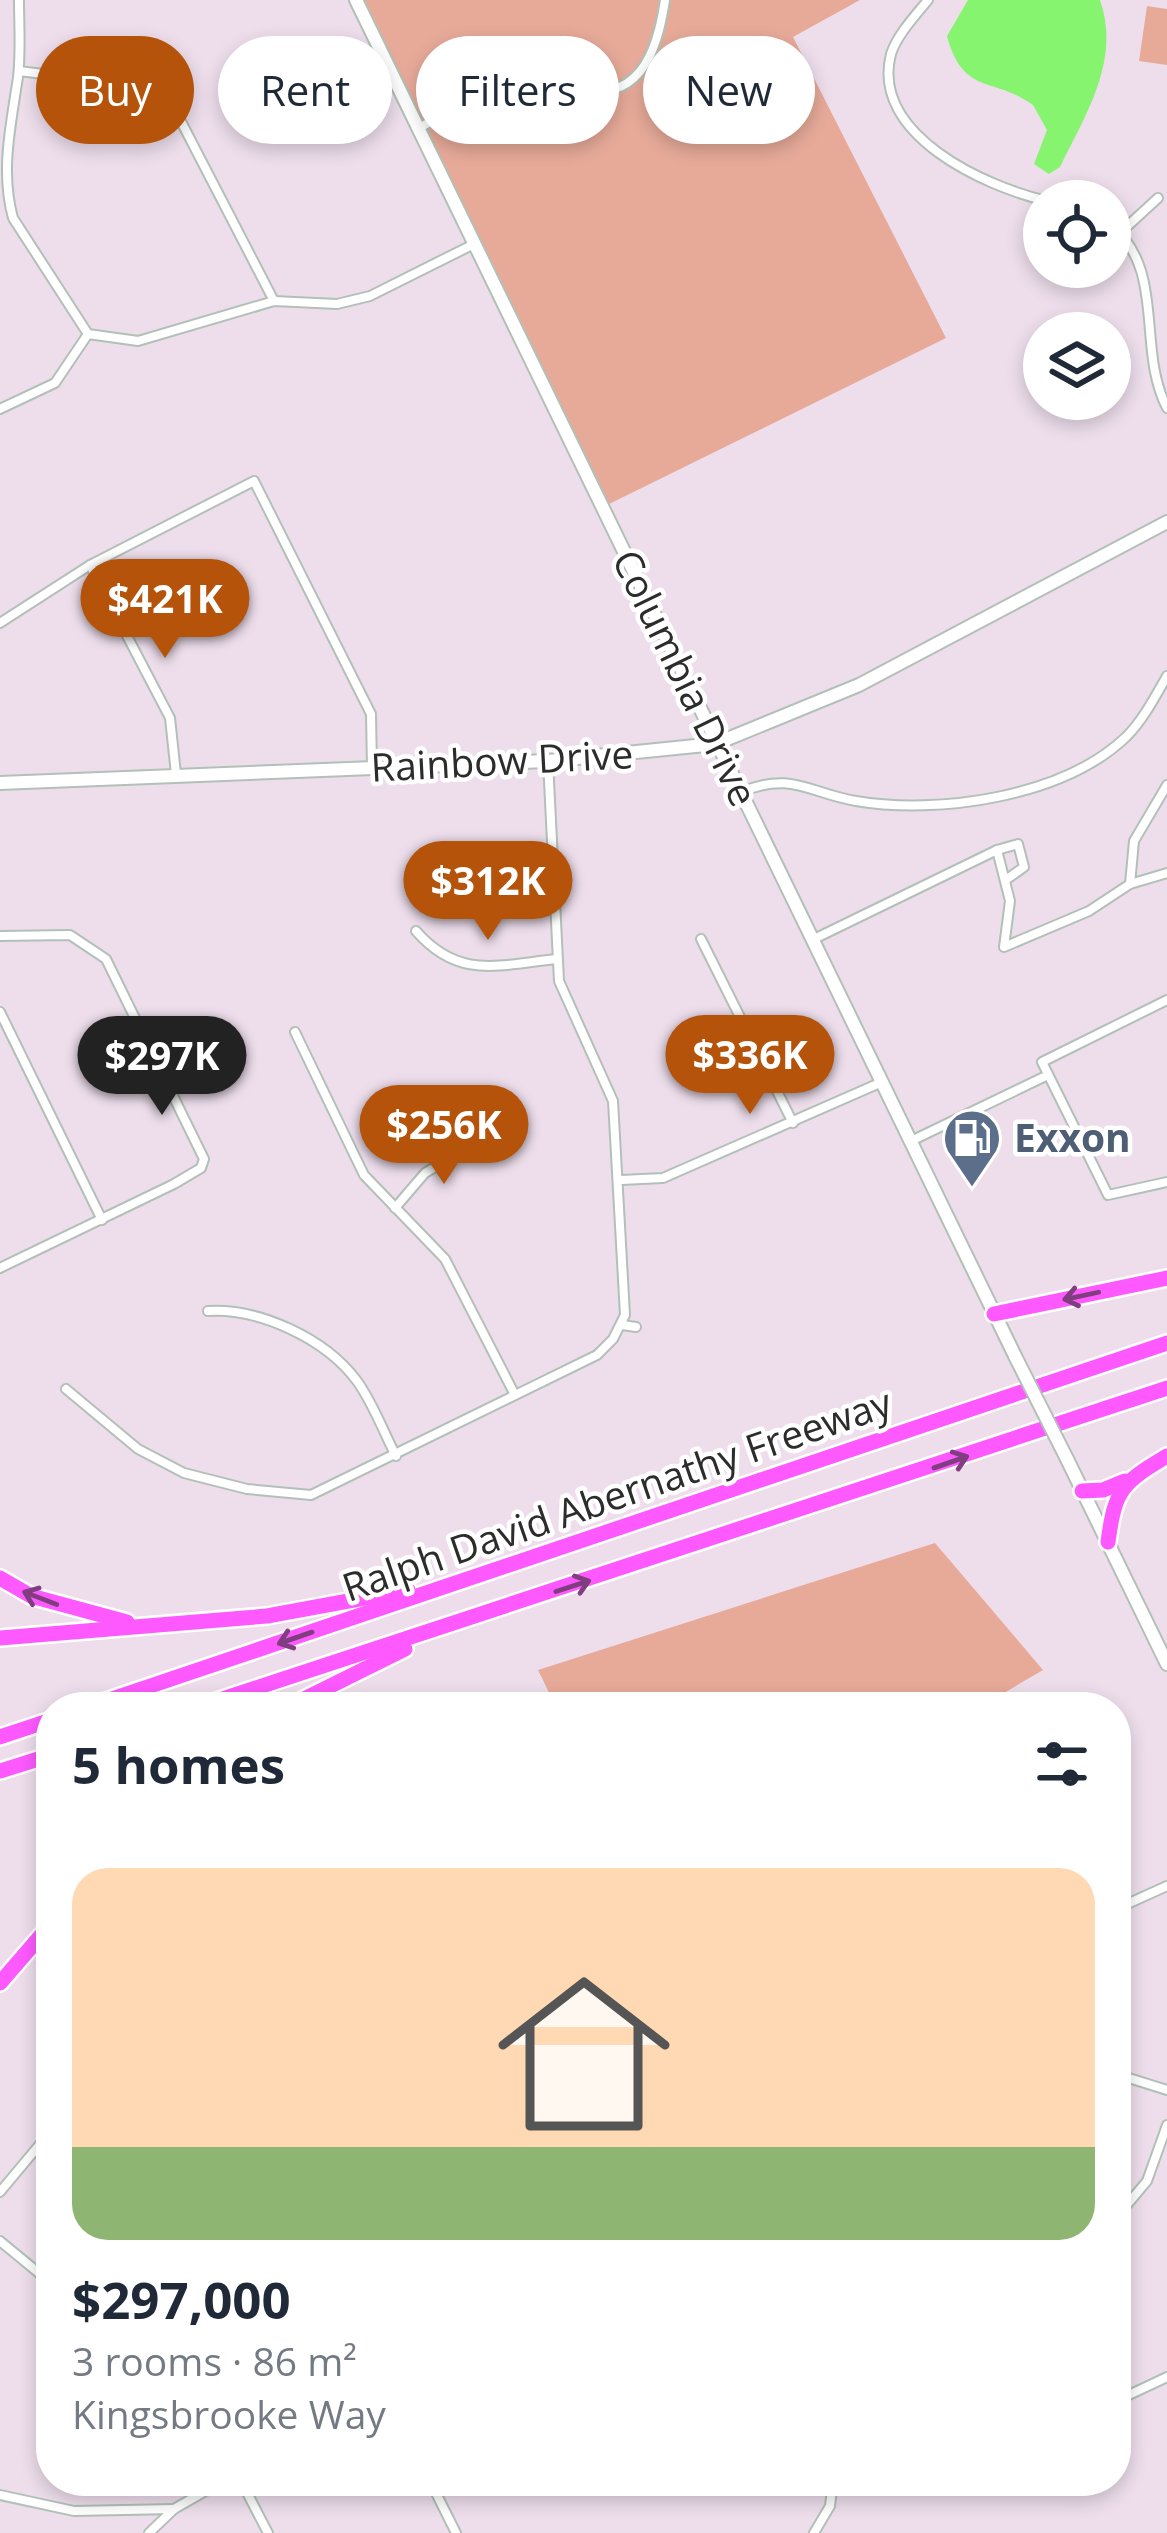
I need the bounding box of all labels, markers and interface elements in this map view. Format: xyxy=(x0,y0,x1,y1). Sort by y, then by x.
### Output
chip: Buy xyxy=(36,36,194,144)
chip: Rent xyxy=(218,36,392,144)
chip: Filters xyxy=(416,36,619,144)
chip: New xyxy=(643,36,815,144)
map controls xyxy=(1023,180,1131,420)
button: locate xyxy=(1023,180,1131,288)
button: layers xyxy=(1023,312,1131,420)
street label: Columbia Drive xyxy=(601,540,771,814)
pin: $421K xyxy=(81,559,249,661)
text: $421K xyxy=(107,571,223,624)
street label: Rainbow Drive xyxy=(369,726,634,793)
pin: $312K xyxy=(404,841,572,943)
text: $312K xyxy=(430,853,546,906)
pin: $336K xyxy=(666,1015,834,1117)
pin: $297K xyxy=(78,1016,246,1118)
text: $336K xyxy=(692,1027,808,1080)
text: $297K xyxy=(104,1028,220,1081)
pin: $256K xyxy=(360,1085,528,1187)
text: $256K xyxy=(386,1097,502,1150)
fuel station icon: Exxon xyxy=(941,1107,1003,1189)
place label: Exxon xyxy=(1014,1110,1131,1163)
one-way arrow xyxy=(1062,1286,1101,1308)
street label: Ralph David Abernathy Freeway xyxy=(335,1374,899,1613)
one-way arrow xyxy=(931,1449,969,1471)
one-way arrow xyxy=(553,1573,591,1595)
one-way arrow xyxy=(23,1586,60,1608)
one-way arrow xyxy=(277,1628,315,1650)
text: 5 homes xyxy=(72,1729,285,1799)
icon: filters xyxy=(1029,1731,1095,1797)
icon: home xyxy=(476,1946,692,2162)
text: $297,000 xyxy=(72,2264,291,2334)
text: 3 rooms · 86 m² xyxy=(72,2334,357,2387)
text: Kingsbrooke Way xyxy=(72,2387,386,2440)

